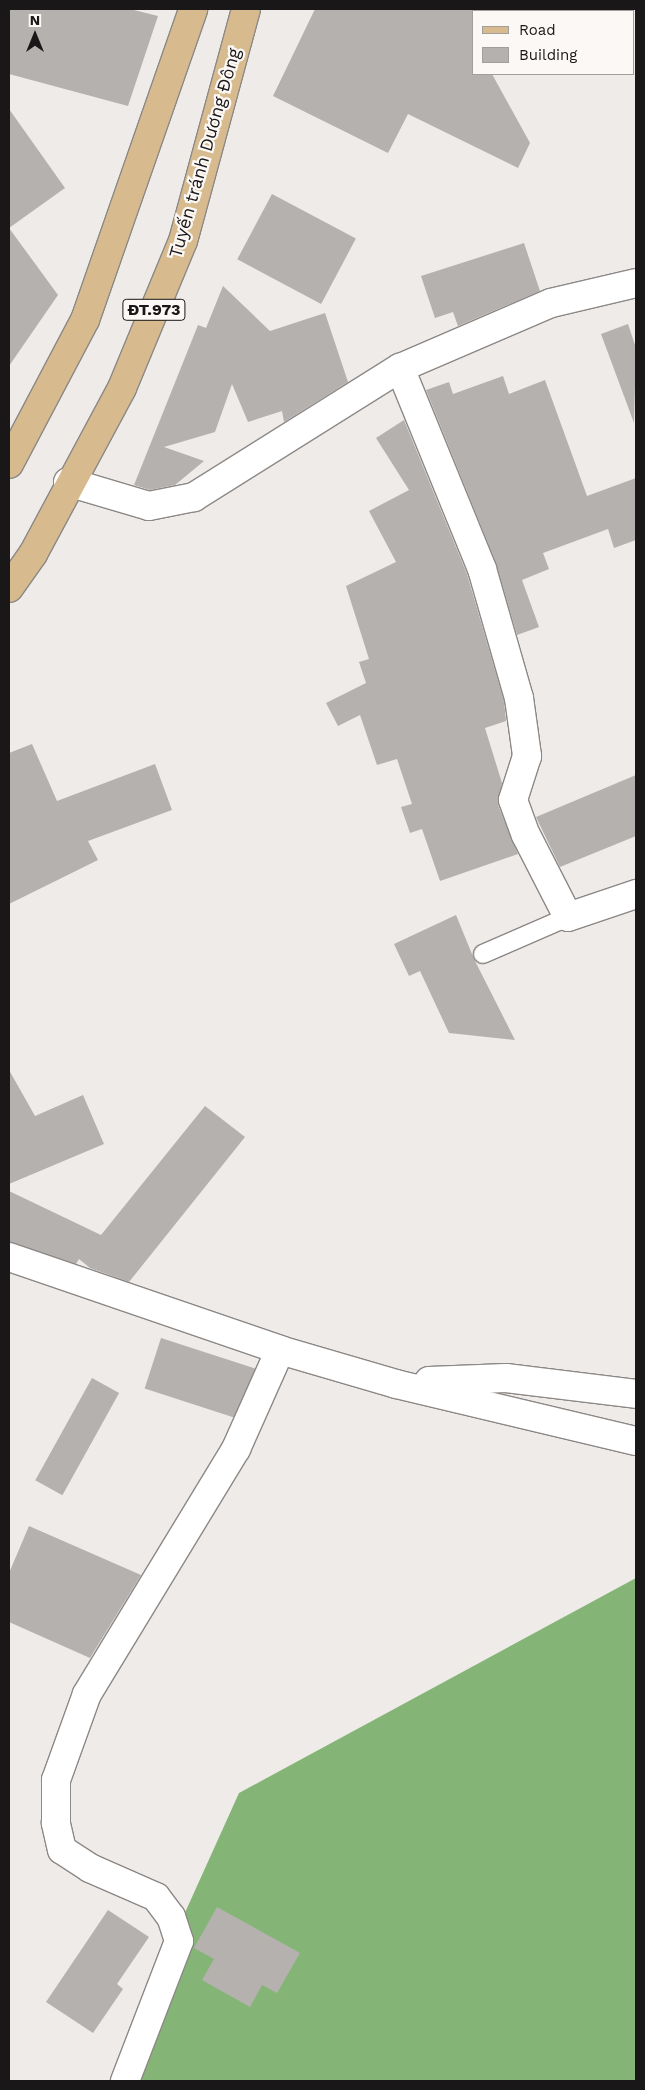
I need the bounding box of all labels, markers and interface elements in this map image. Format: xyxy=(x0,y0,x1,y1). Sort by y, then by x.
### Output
north arrow xyxy=(10,10,60,60)
legend xyxy=(472,10,635,75)
text: N xyxy=(30,12,40,28)
text: Road xyxy=(519,21,556,39)
street label: Tuyến tránh Dương Đông xyxy=(165,45,245,261)
text: Building xyxy=(519,46,577,64)
road number: ĐT.973 xyxy=(122,296,186,324)

